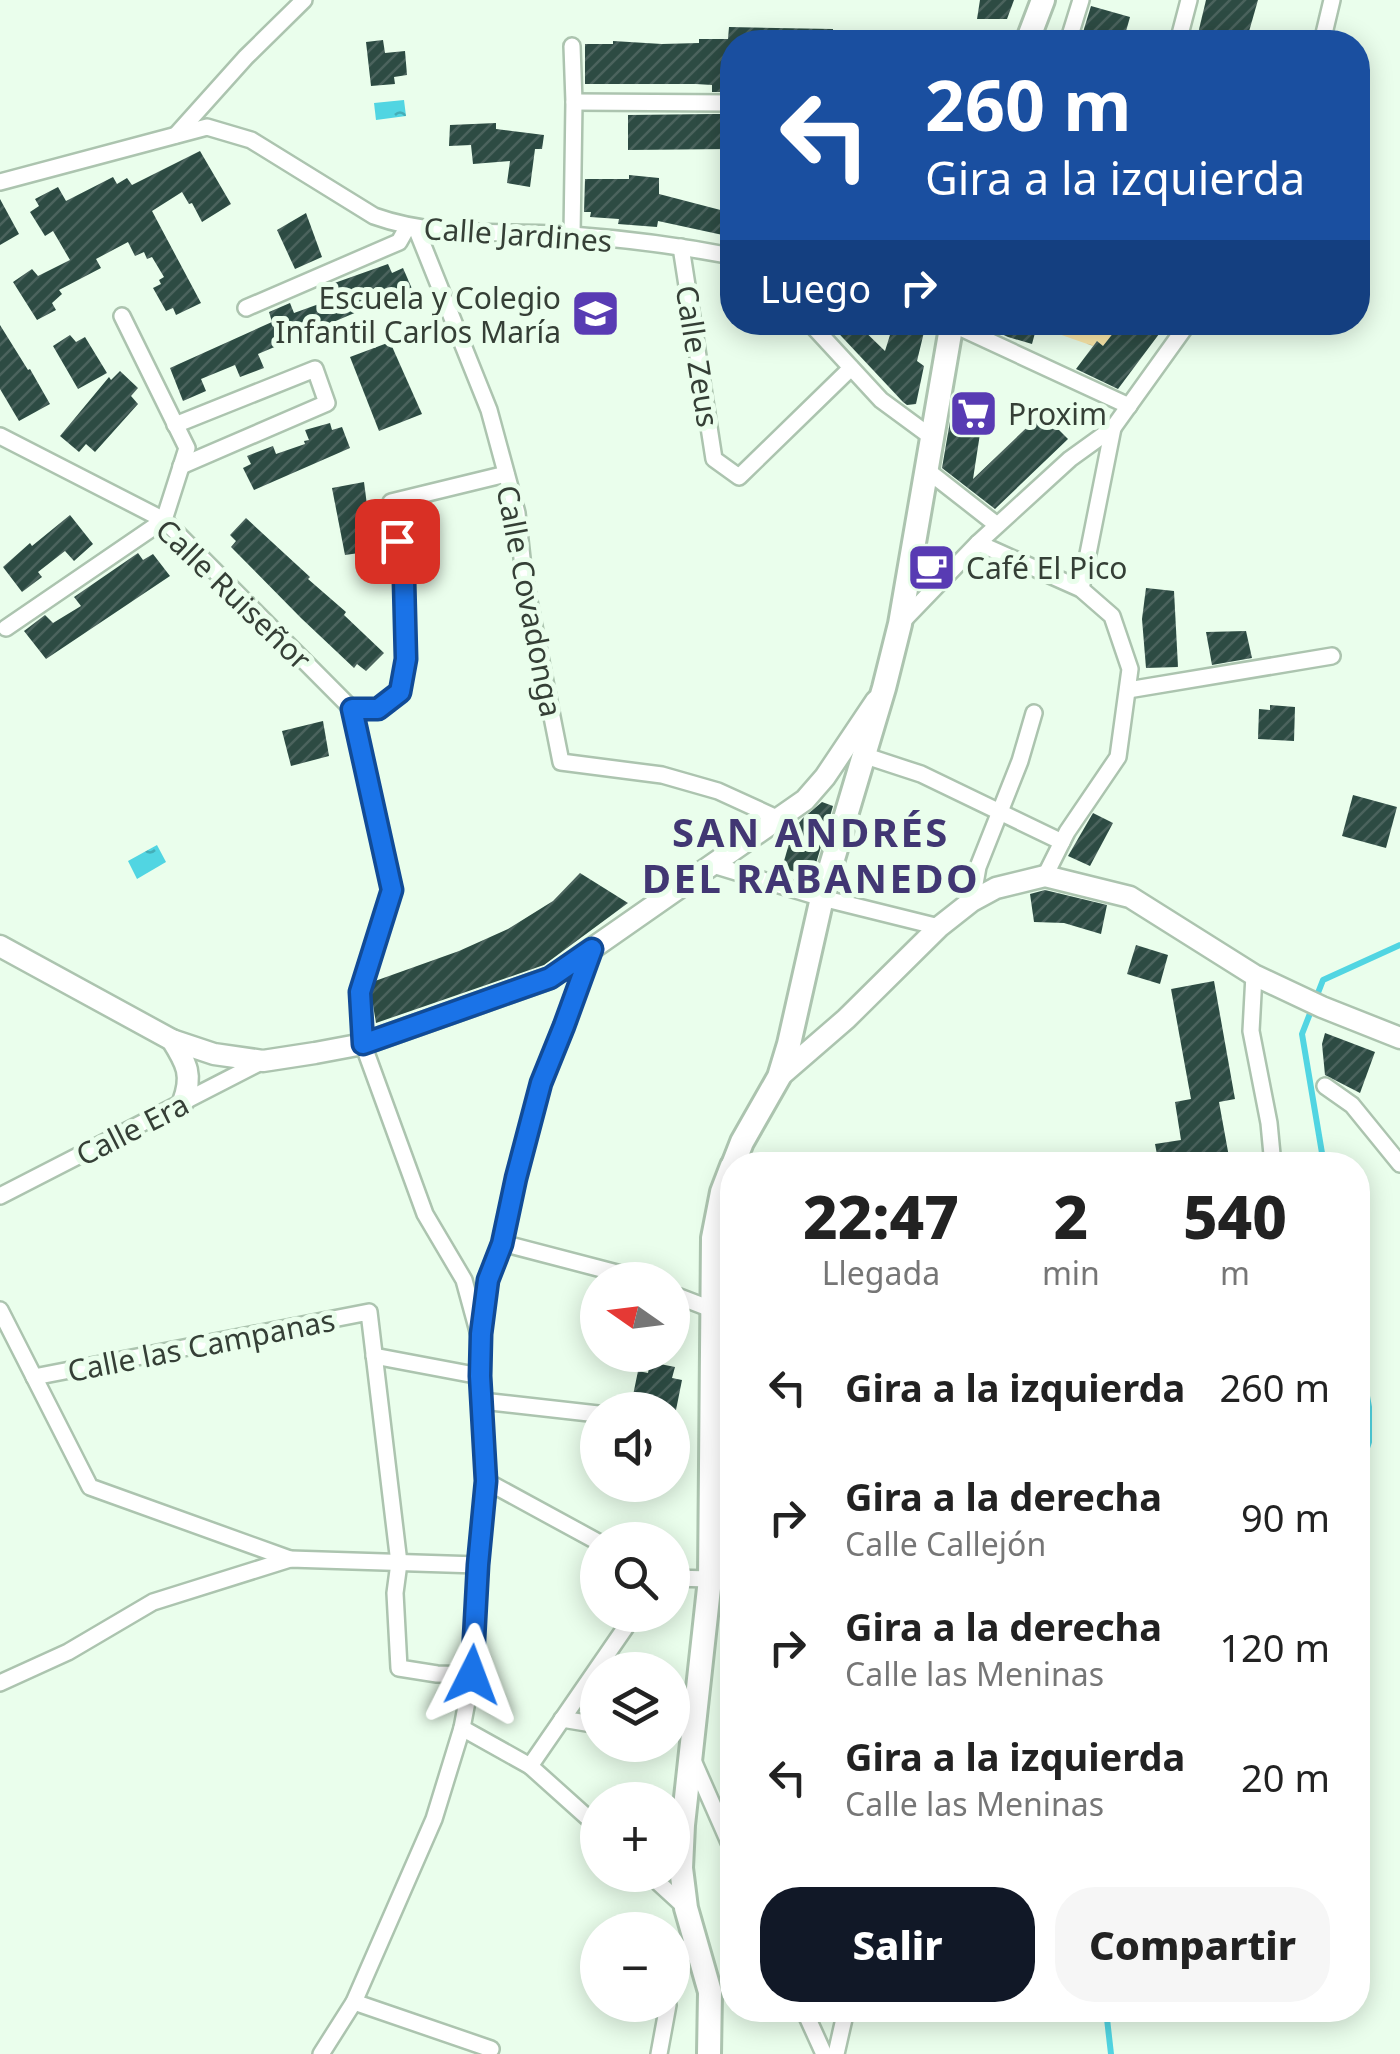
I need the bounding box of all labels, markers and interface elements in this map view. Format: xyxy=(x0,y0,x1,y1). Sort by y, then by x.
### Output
text: 260 m xyxy=(925,56,1132,152)
icon: left xyxy=(760,70,890,200)
text: Gira a la izquierda xyxy=(925,147,1305,208)
street label: Calle Jardines xyxy=(422,207,614,261)
icon: right xyxy=(891,260,946,315)
text: Luego xyxy=(760,262,871,314)
place label: Escuela y Colegio Infantil Carlos María xyxy=(275,277,561,352)
street label: Calle Zeus xyxy=(667,282,729,430)
school or university icon: Escuela y Colegio Infantil Carlos María xyxy=(570,288,622,340)
supermarket icon: Proxim xyxy=(947,387,999,439)
place label: Proxim xyxy=(1008,393,1107,434)
street label: Calle Covadonga xyxy=(487,482,573,720)
pin xyxy=(355,499,440,584)
street label: Calle Ruiseñor xyxy=(147,509,321,679)
icon: arrive xyxy=(370,514,425,569)
cafe icon: Café El Pico xyxy=(905,541,957,593)
place label: Café El Pico xyxy=(966,547,1128,588)
district label: SAN ANDRÉS DEL RABANEDO xyxy=(642,804,980,905)
street label: Calle Era xyxy=(69,1083,195,1175)
text: 22:47 xyxy=(803,1175,959,1257)
text: 2 xyxy=(1054,1175,1088,1257)
text: 540 xyxy=(1183,1175,1287,1257)
text: Llegada xyxy=(822,1251,940,1294)
text: min xyxy=(1042,1251,1100,1294)
text: m xyxy=(1220,1251,1250,1294)
north arrow xyxy=(580,1262,690,1372)
map controls xyxy=(580,1262,690,2022)
street label: Calle las Campanas xyxy=(64,1299,338,1391)
icon: left xyxy=(760,1360,815,1415)
text: Gira a la izquierda xyxy=(845,1361,1185,1413)
text: 260 m xyxy=(1219,1361,1330,1413)
button: sound xyxy=(580,1392,690,1502)
text: Gira a la derecha xyxy=(845,1470,1162,1522)
icon: right xyxy=(760,1490,815,1545)
text: 90 m xyxy=(1241,1491,1330,1543)
button: search xyxy=(580,1522,690,1632)
text: Calle Callejón xyxy=(845,1522,1046,1565)
text: Gira a la derecha xyxy=(845,1600,1162,1652)
icon: right xyxy=(760,1620,815,1675)
text: 120 m xyxy=(1219,1621,1330,1673)
position arrow xyxy=(420,1623,524,1727)
button: layers xyxy=(580,1652,690,1762)
text: Calle las Meninas xyxy=(845,1652,1104,1695)
text: Gira a la izquierda xyxy=(845,1730,1185,1782)
icon: left xyxy=(760,1750,815,1805)
text: 20 m xyxy=(1241,1751,1330,1803)
button: + xyxy=(580,1782,690,1892)
text: Calle las Meninas xyxy=(845,1782,1104,1825)
button: Salir xyxy=(760,1887,1035,2002)
button: Compartir xyxy=(1055,1887,1330,2002)
button: − xyxy=(580,1912,690,2022)

